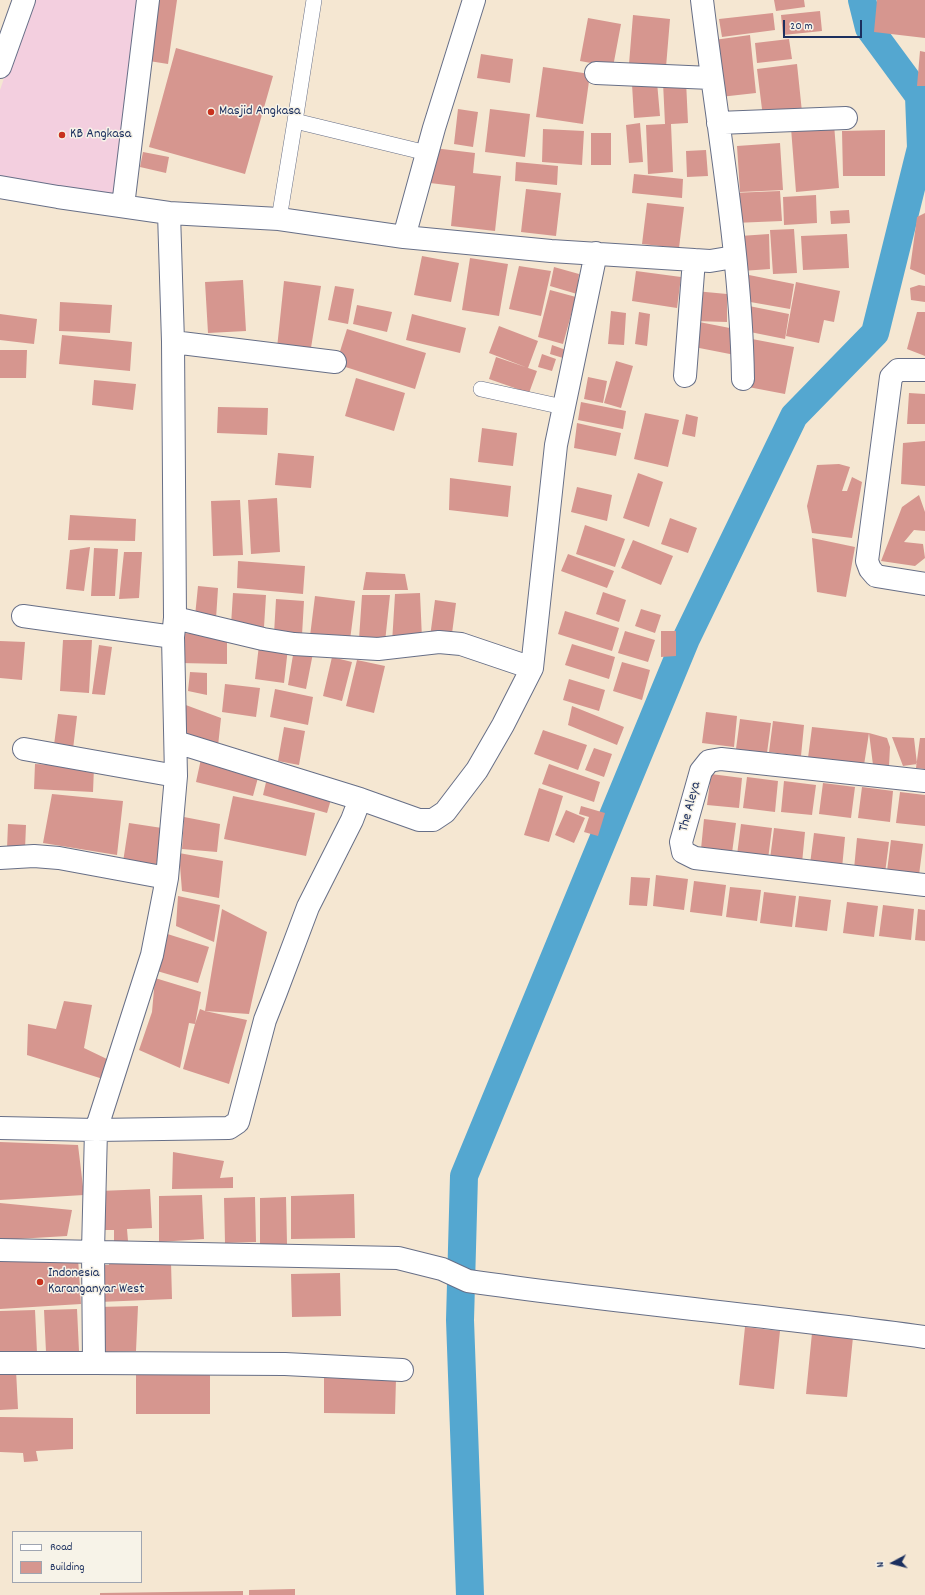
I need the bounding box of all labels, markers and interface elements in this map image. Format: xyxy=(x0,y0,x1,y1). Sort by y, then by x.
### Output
scale bar xyxy=(785,12,864,38)
text: 20 m xyxy=(790,18,813,35)
place label: Masjid Angkasa xyxy=(219,104,301,120)
marker: Masjid Angkasa xyxy=(206,107,216,117)
place label: KB Angkasa xyxy=(70,127,131,143)
marker: KB Angkasa xyxy=(57,130,67,140)
street label: The Aleya xyxy=(676,780,706,834)
place label: Indonesia Karanganyar West xyxy=(48,1266,144,1298)
marker: Indonesia Karanganyar West xyxy=(35,1277,45,1287)
legend xyxy=(12,1531,142,1583)
text: Road xyxy=(50,1539,72,1556)
north arrow xyxy=(873,1543,913,1583)
text: Building xyxy=(50,1559,85,1576)
text: N xyxy=(873,1561,889,1568)

